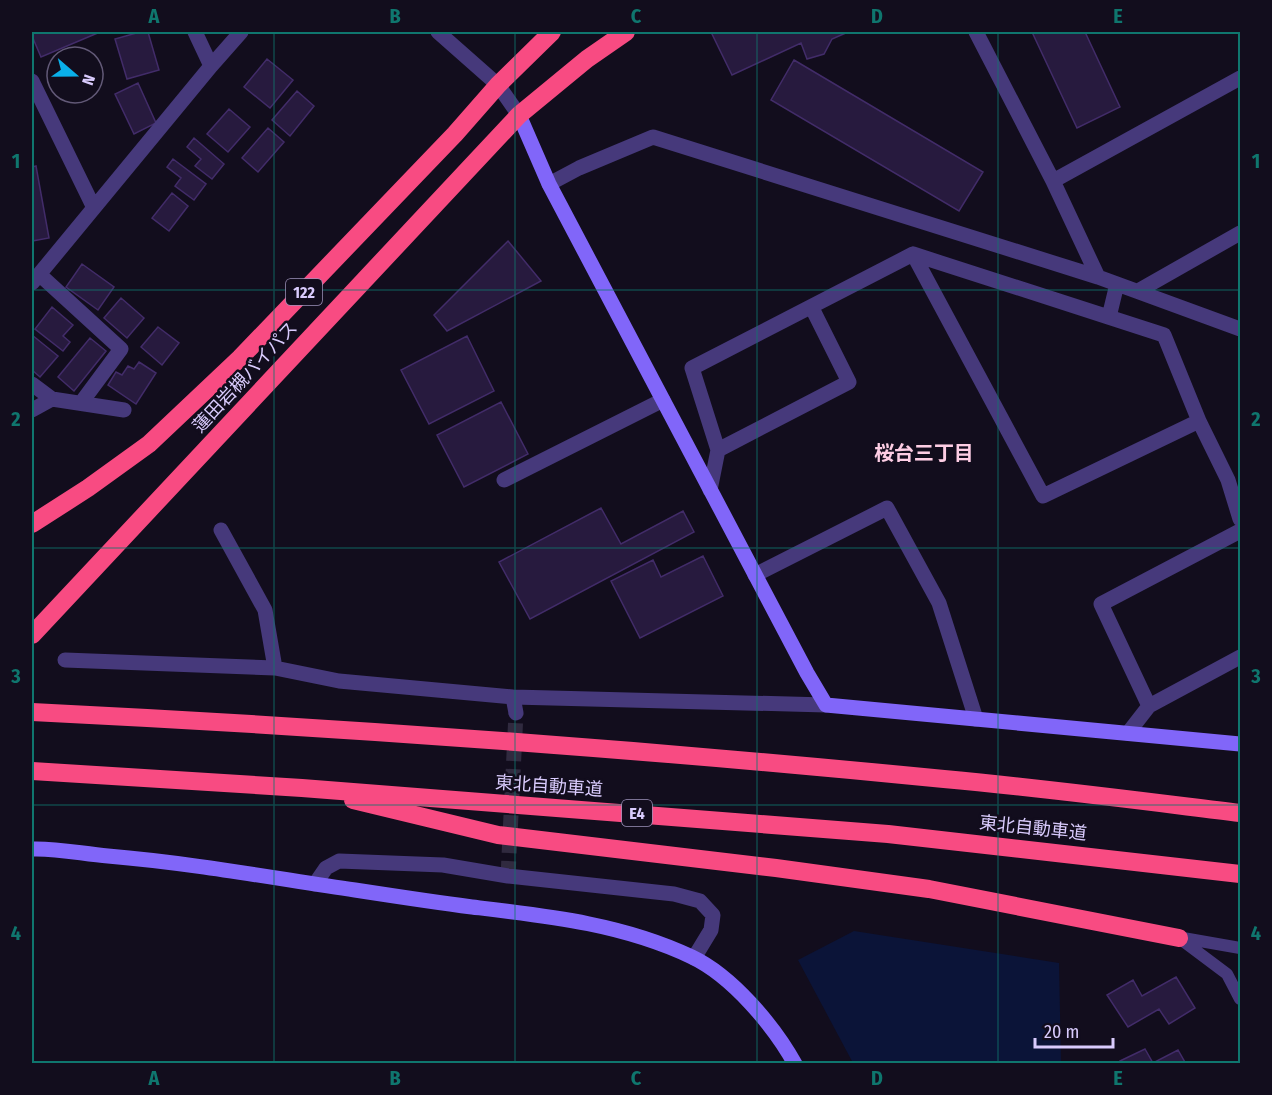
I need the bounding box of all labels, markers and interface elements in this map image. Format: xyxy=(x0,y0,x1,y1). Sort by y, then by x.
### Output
text: A xyxy=(148,4,161,28)
text: B xyxy=(389,4,401,28)
text: C xyxy=(631,4,642,28)
text: D xyxy=(871,4,883,28)
text: E xyxy=(1113,4,1123,28)
north arrow xyxy=(45,45,105,105)
text: N xyxy=(78,72,99,88)
text: 1 xyxy=(12,149,20,173)
text: 1 xyxy=(1252,149,1260,173)
road number: 122 xyxy=(286,279,322,305)
street label: 蓮田岩槻バイパス xyxy=(188,317,302,437)
text: 2 xyxy=(10,407,21,431)
text: 2 xyxy=(1250,407,1261,431)
district label: 桜台三丁目 xyxy=(874,441,974,465)
text: 3 xyxy=(10,664,21,688)
text: 3 xyxy=(1250,664,1261,688)
street label: 東北自動車道 xyxy=(494,771,604,801)
road number: E4 xyxy=(622,800,652,826)
street label: 東北自動車道 xyxy=(978,811,1088,845)
text: 4 xyxy=(11,921,21,945)
text: 4 xyxy=(1251,921,1261,945)
scale bar xyxy=(1035,1011,1113,1049)
text: 20 m xyxy=(1044,1021,1079,1043)
text: A xyxy=(148,1066,161,1090)
text: B xyxy=(389,1066,401,1090)
text: C xyxy=(631,1066,642,1090)
text: D xyxy=(871,1066,883,1090)
text: E xyxy=(1113,1066,1123,1090)

